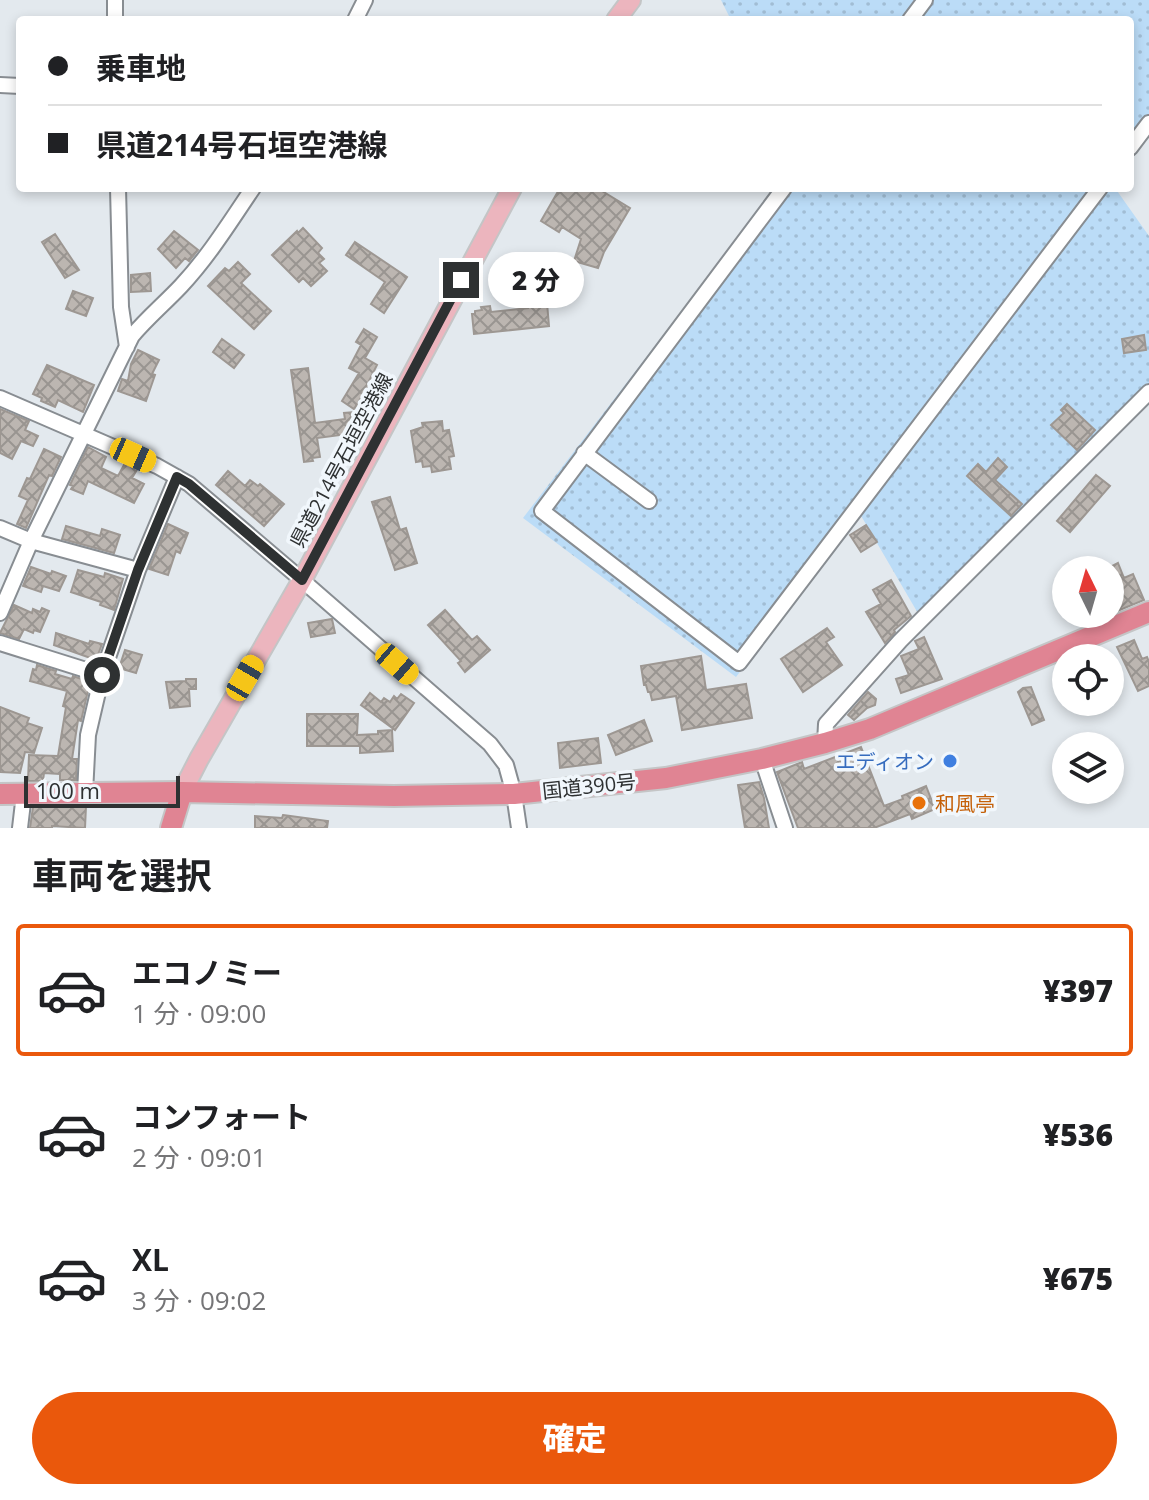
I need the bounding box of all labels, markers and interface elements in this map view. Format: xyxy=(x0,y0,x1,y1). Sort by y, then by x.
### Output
text: 乗車地 xyxy=(96,47,186,88)
text: 県道214号石垣空港線 xyxy=(96,124,387,165)
callout: 2 分 xyxy=(489,252,585,308)
route end xyxy=(443,262,479,298)
text: 2 分 xyxy=(512,262,560,298)
street label: 県道214号石垣空港線 xyxy=(283,368,399,552)
car xyxy=(106,434,160,476)
north arrow xyxy=(1052,556,1124,628)
map controls xyxy=(1052,556,1124,804)
car xyxy=(371,639,423,689)
button: locate xyxy=(1052,644,1124,716)
car xyxy=(223,651,267,705)
route start xyxy=(84,657,120,693)
button: layers xyxy=(1052,732,1124,804)
place label: エディオン xyxy=(835,748,934,775)
marker: エディオン xyxy=(941,752,959,770)
street label: 国道390号 xyxy=(541,768,637,804)
scale bar xyxy=(24,772,180,808)
text: 100 m xyxy=(36,775,100,805)
place label: 和風亭 xyxy=(935,790,995,817)
marker: 和風亭 xyxy=(910,794,928,812)
text: 車両を選択 xyxy=(32,851,212,900)
text: エコノミー xyxy=(132,952,282,993)
icon: car xyxy=(36,954,108,1026)
text: ¥397 xyxy=(1043,970,1113,1011)
text: 1 分 · 09:00 xyxy=(132,995,266,1031)
text: コンフォート xyxy=(132,1096,311,1137)
icon: car xyxy=(36,1098,108,1170)
text: ¥536 xyxy=(1043,1114,1113,1155)
text: 2 分 · 09:01 xyxy=(132,1139,266,1175)
text: XL xyxy=(132,1239,169,1280)
icon: car xyxy=(36,1242,108,1314)
text: ¥675 xyxy=(1043,1258,1113,1299)
text: 3 分 · 09:02 xyxy=(132,1282,266,1318)
button: 確定 xyxy=(32,1392,1117,1484)

